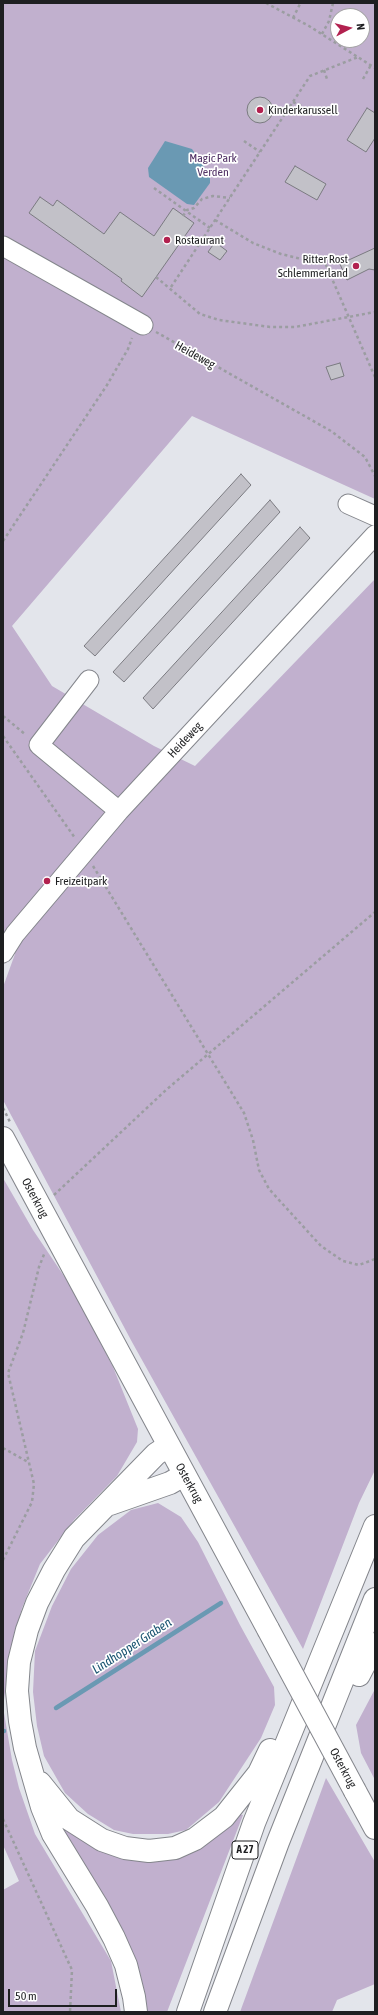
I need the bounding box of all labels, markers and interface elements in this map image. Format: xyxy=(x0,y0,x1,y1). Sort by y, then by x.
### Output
north arrow xyxy=(330,8,370,48)
text: N xyxy=(355,23,367,31)
place label: Kinderkarussell xyxy=(268,103,338,117)
marker: Kinderkarussell xyxy=(255,105,265,115)
park label: Magic Park Verden xyxy=(189,151,237,179)
place label: Rostaurant xyxy=(175,233,224,247)
marker: Rostaurant xyxy=(162,235,172,245)
place label: Ritter Rost Schlemmerland xyxy=(278,252,348,280)
marker: Ritter Rost Schlemmerland xyxy=(351,261,361,271)
street label: Heideweg xyxy=(172,338,218,372)
street label: Heideweg xyxy=(165,719,205,761)
place label: Freizeitpark xyxy=(55,874,107,888)
marker: Freizeitpark xyxy=(42,876,52,886)
street label: Osterkrug xyxy=(18,1175,52,1221)
street label: Osterkrug xyxy=(172,1461,206,1505)
water label: Lindhopper Graben xyxy=(89,1615,175,1677)
street label: Osterkrug xyxy=(326,1745,360,1791)
road number: A 27 xyxy=(232,1841,258,1859)
scale bar xyxy=(10,1981,119,2007)
text: 50 m xyxy=(15,1989,37,2003)

